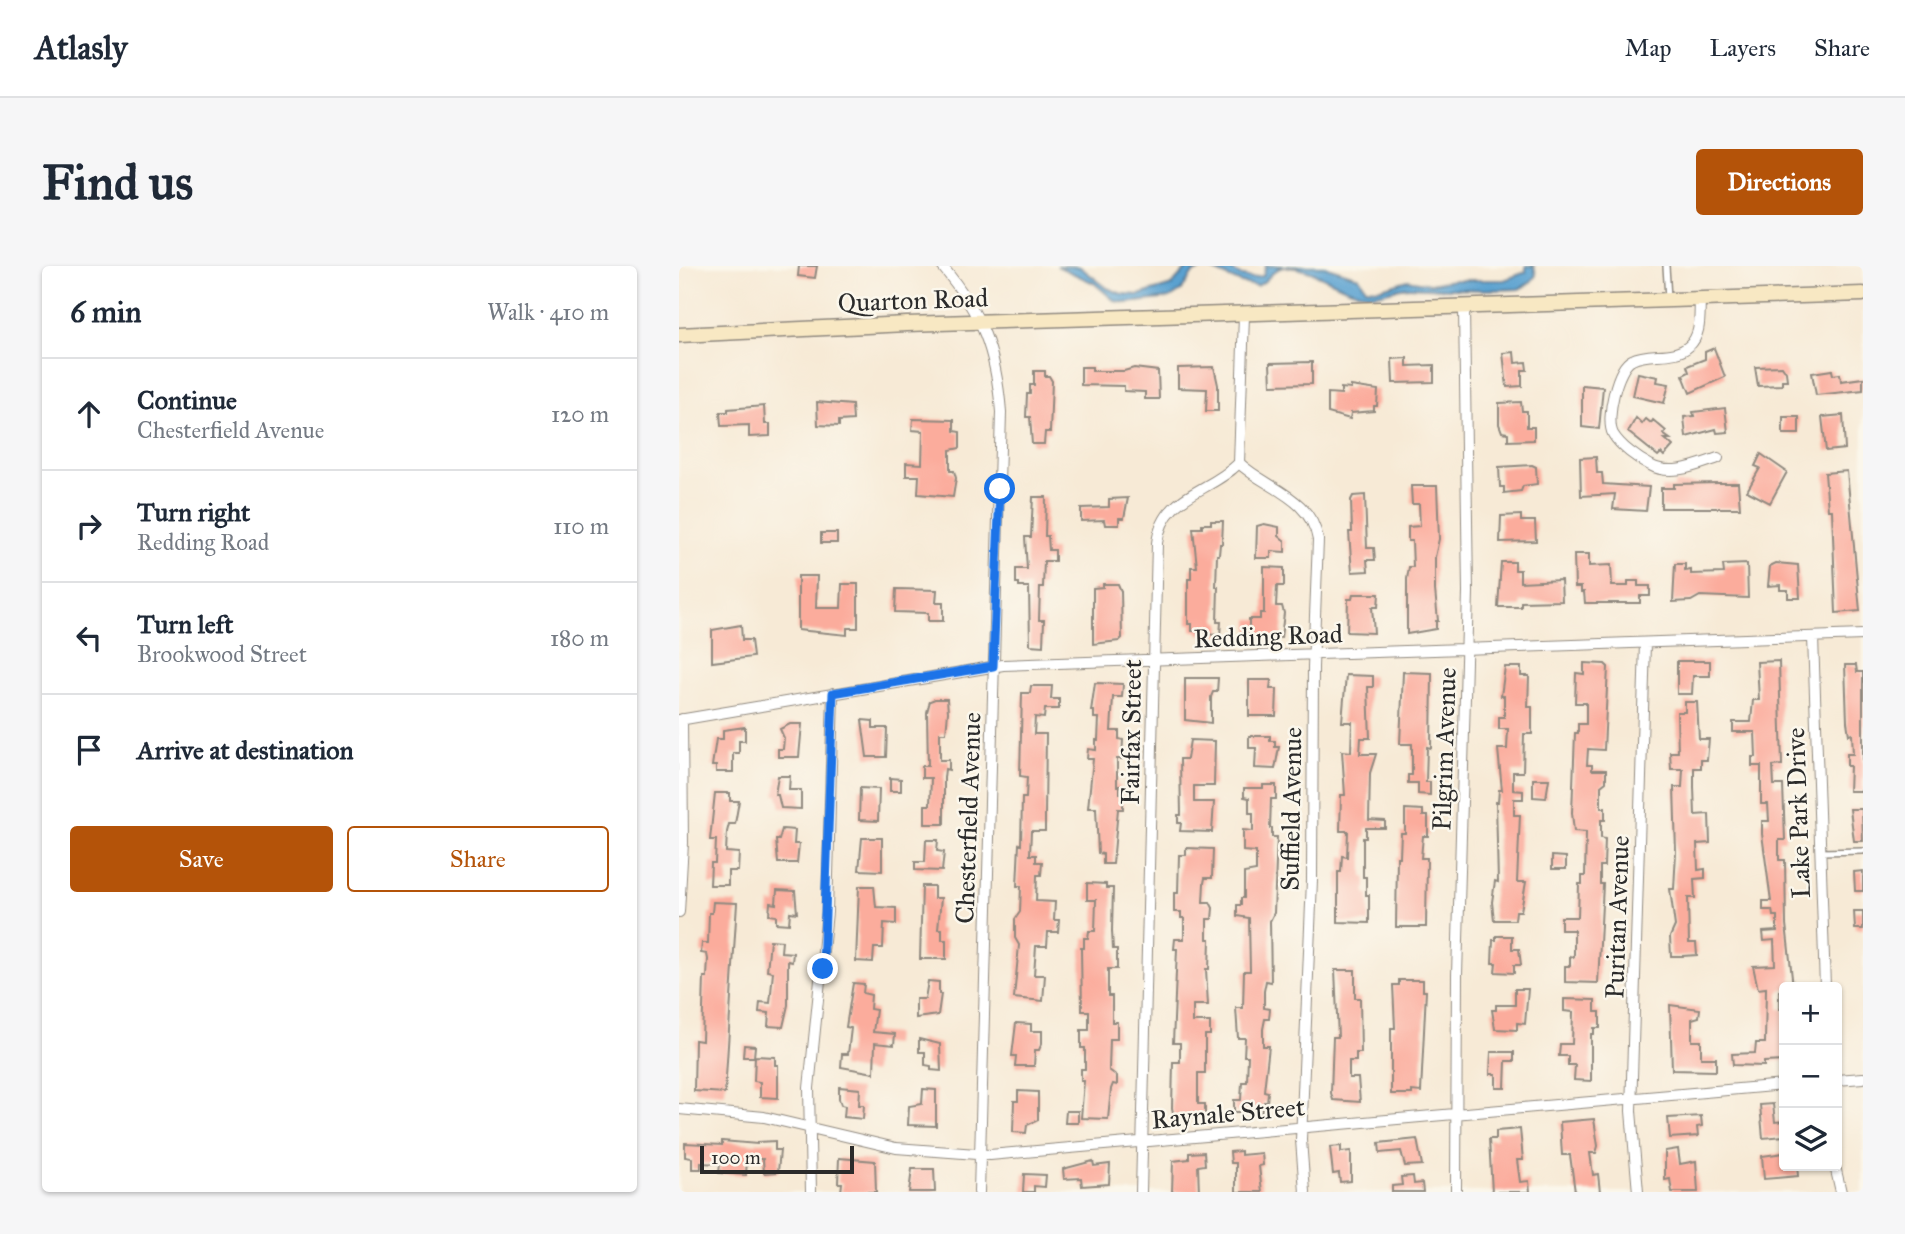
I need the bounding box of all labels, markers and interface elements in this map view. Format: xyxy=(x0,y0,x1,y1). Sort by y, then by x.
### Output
text: Atlasly xyxy=(35,28,127,68)
text: Map xyxy=(1625,33,1672,63)
text: Layers xyxy=(1710,33,1776,63)
text: Share xyxy=(1814,33,1870,63)
button: Directions xyxy=(1696,149,1863,215)
text: Find us xyxy=(42,153,193,212)
street label: Quarton Road xyxy=(837,281,989,319)
text: 6 min xyxy=(70,294,142,330)
text: Walk · 410 m xyxy=(487,298,609,326)
text: Continue xyxy=(137,384,237,416)
icon: ahead xyxy=(70,395,108,433)
text: 120 m xyxy=(551,400,609,428)
text: Chesterfield Avenue xyxy=(137,416,324,444)
route start xyxy=(984,473,1015,504)
text: Turn right xyxy=(137,496,250,528)
icon: right xyxy=(70,507,108,545)
text: 110 m xyxy=(553,512,609,540)
text: Redding Road xyxy=(137,528,269,556)
text: Turn left xyxy=(137,608,233,640)
street label: Redding Road xyxy=(1193,617,1343,655)
icon: left xyxy=(70,619,108,657)
text: 180 m xyxy=(550,624,609,652)
text: Brookwood Street xyxy=(137,640,307,668)
street label: Fairfax Street xyxy=(1114,659,1148,805)
street label: Pilgrim Avenue xyxy=(1425,667,1463,831)
street label: Chesterfield Avenue xyxy=(948,711,988,924)
street label: Suffield Avenue xyxy=(1274,727,1308,891)
street label: Lake Park Drive xyxy=(1779,727,1817,899)
icon: arrive xyxy=(70,731,108,769)
text: Arrive at destination xyxy=(137,734,354,766)
button: Save xyxy=(70,826,333,892)
button: Share xyxy=(347,826,609,892)
street label: Puritan Avenue xyxy=(1598,835,1636,999)
route end xyxy=(807,953,838,984)
map controls xyxy=(1779,982,1842,1171)
button: + xyxy=(1779,982,1842,1045)
button: − xyxy=(1779,1045,1842,1108)
street label: Raynale Street xyxy=(1150,1090,1306,1136)
button: layers xyxy=(1779,1108,1842,1171)
scale bar xyxy=(700,1143,854,1175)
text: 100 m xyxy=(711,1146,761,1169)

